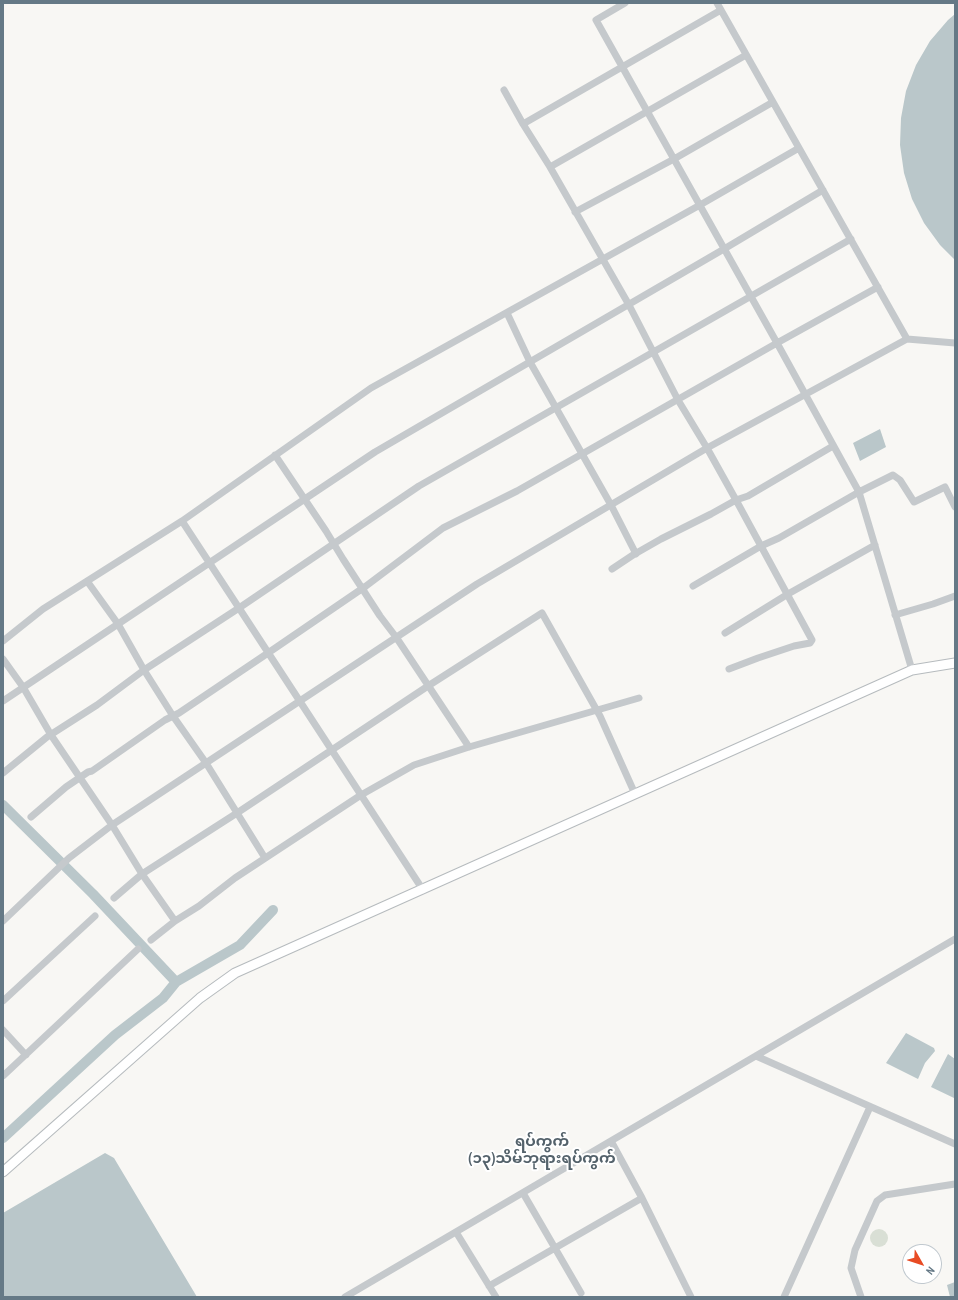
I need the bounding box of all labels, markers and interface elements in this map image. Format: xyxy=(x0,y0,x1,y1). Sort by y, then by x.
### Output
district label: ရပ်ကွက် (၁၃)သိမ်ဘုရားရပ်ကွက် xyxy=(468,1133,616,1168)
north arrow xyxy=(902,1244,942,1284)
text: N xyxy=(923,1264,938,1278)

